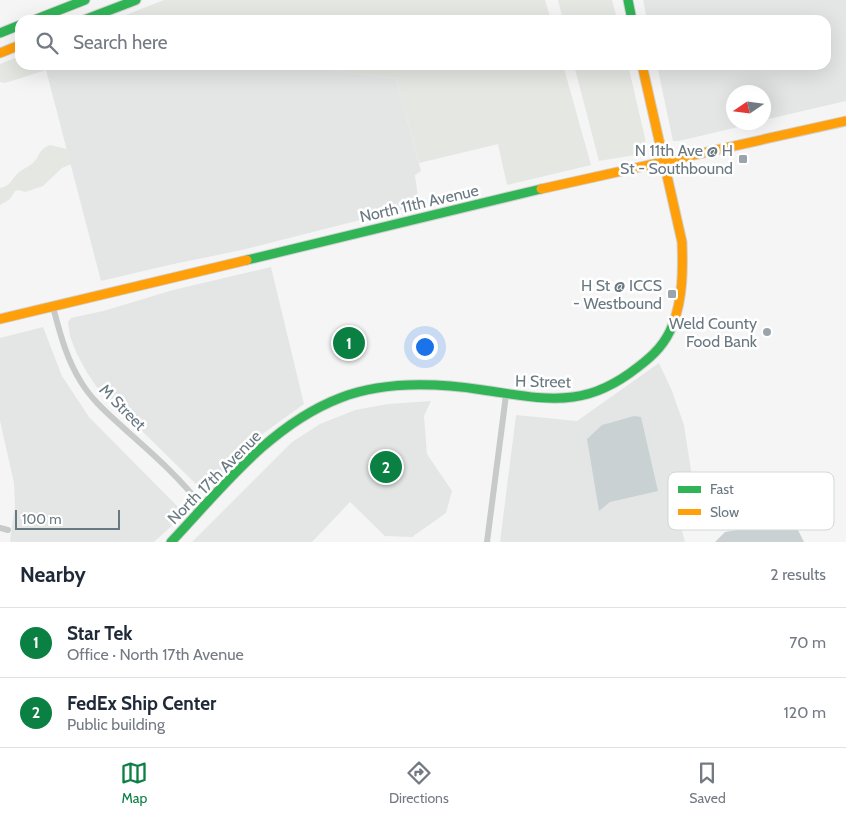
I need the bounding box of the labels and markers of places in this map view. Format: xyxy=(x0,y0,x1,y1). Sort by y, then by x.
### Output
place label: N 11th Ave @ H St - Southbound xyxy=(620,141,733,178)
marker: N 11th Ave @ H St - Southbound xyxy=(737,153,749,165)
place label: H St @ ICCS - Westbound xyxy=(573,276,662,313)
marker: H St @ ICCS - Westbound xyxy=(666,288,678,300)
place label: Weld County Food Bank xyxy=(669,314,758,351)
pin: 1 xyxy=(333,324,365,362)
marker: Weld County Food Bank xyxy=(761,326,773,338)
pin: 2 xyxy=(370,448,402,486)

